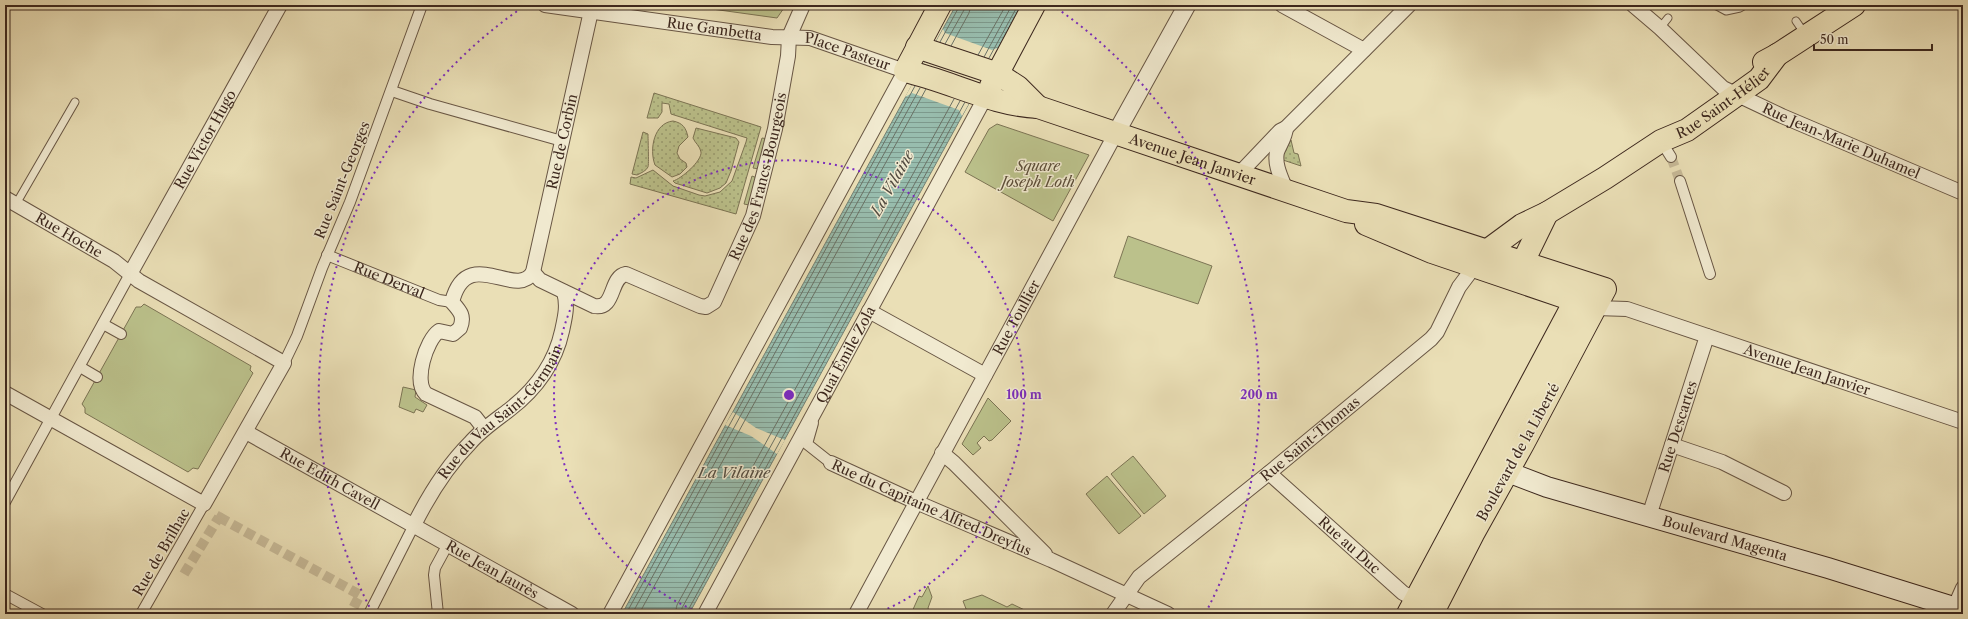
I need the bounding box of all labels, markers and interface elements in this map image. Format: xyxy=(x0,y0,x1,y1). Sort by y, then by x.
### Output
street label: Rue Gambetta xyxy=(666,13,764,45)
scale bar xyxy=(1814,26,1932,52)
street label: Place Pasteur xyxy=(805,29,893,74)
text: 50 m xyxy=(1820,32,1849,47)
street label: Rue Saint-Hélier xyxy=(1673,63,1774,143)
street label: Rue Victor Hugo xyxy=(170,87,240,192)
street label: Rue des Francs-Bourgeois xyxy=(725,91,790,263)
street label: Rue de Corbin xyxy=(543,92,581,191)
street label: Rue Jean-Marie Duhamel xyxy=(1759,99,1923,183)
street label: Rue Saint-Georges xyxy=(310,119,374,241)
street label: Avenue Jean Janvier xyxy=(1126,129,1258,189)
water label: La Vilaine xyxy=(866,146,918,220)
park label: Square Joseph Loth xyxy=(997,157,1075,191)
street label: Rue Hoche xyxy=(32,209,106,262)
street label: Rue Derval xyxy=(351,258,427,302)
street label: Rue Toullier xyxy=(989,277,1044,358)
street label: Quai Émile Zola xyxy=(812,302,880,406)
street label: Avenue Jean Janvier xyxy=(1741,340,1873,399)
street label: Rue du Vau Saint-Germain xyxy=(434,342,566,483)
street label: Rue Descartes xyxy=(1655,378,1701,475)
street label: Boulevard de la Liberté xyxy=(1473,380,1563,524)
text: 100 m xyxy=(1006,387,1042,402)
text: 200 m xyxy=(1240,387,1278,402)
centre of rings xyxy=(782,388,796,402)
street label: Rue Saint-Thomas xyxy=(1257,393,1364,485)
street label: Rue Edith Cavell xyxy=(277,444,383,514)
street label: Rue du Capitaine Alfred Dreyfus xyxy=(829,456,1034,559)
water label: La Vilaine xyxy=(697,463,771,482)
street label: Rue de Brilhac xyxy=(129,505,193,599)
street label: Rue au Duc xyxy=(1315,512,1384,578)
street label: Boulevard Magenta xyxy=(1660,512,1790,565)
street label: Rue Jean Jaurès xyxy=(443,536,542,603)

